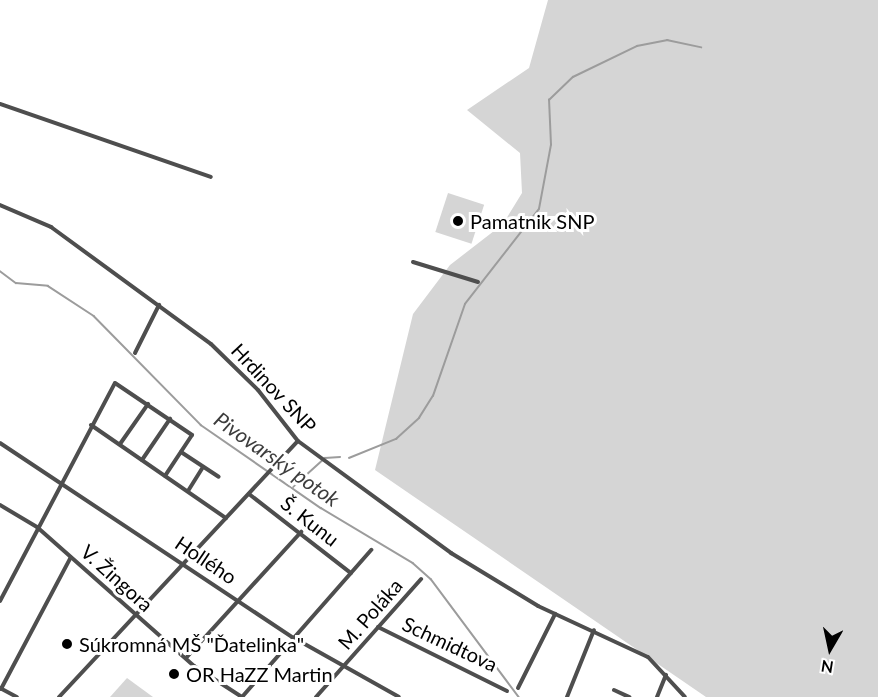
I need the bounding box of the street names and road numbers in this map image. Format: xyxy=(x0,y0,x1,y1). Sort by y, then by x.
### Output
street label: Hrdinov SNP xyxy=(226,338,322,438)
street label: Š. Kunu xyxy=(276,491,344,551)
street label: Hollého xyxy=(171,531,241,589)
street label: V. Žingora xyxy=(76,539,158,617)
street label: M. Poláka xyxy=(333,574,407,654)
street label: Schmidtova xyxy=(399,612,501,676)

